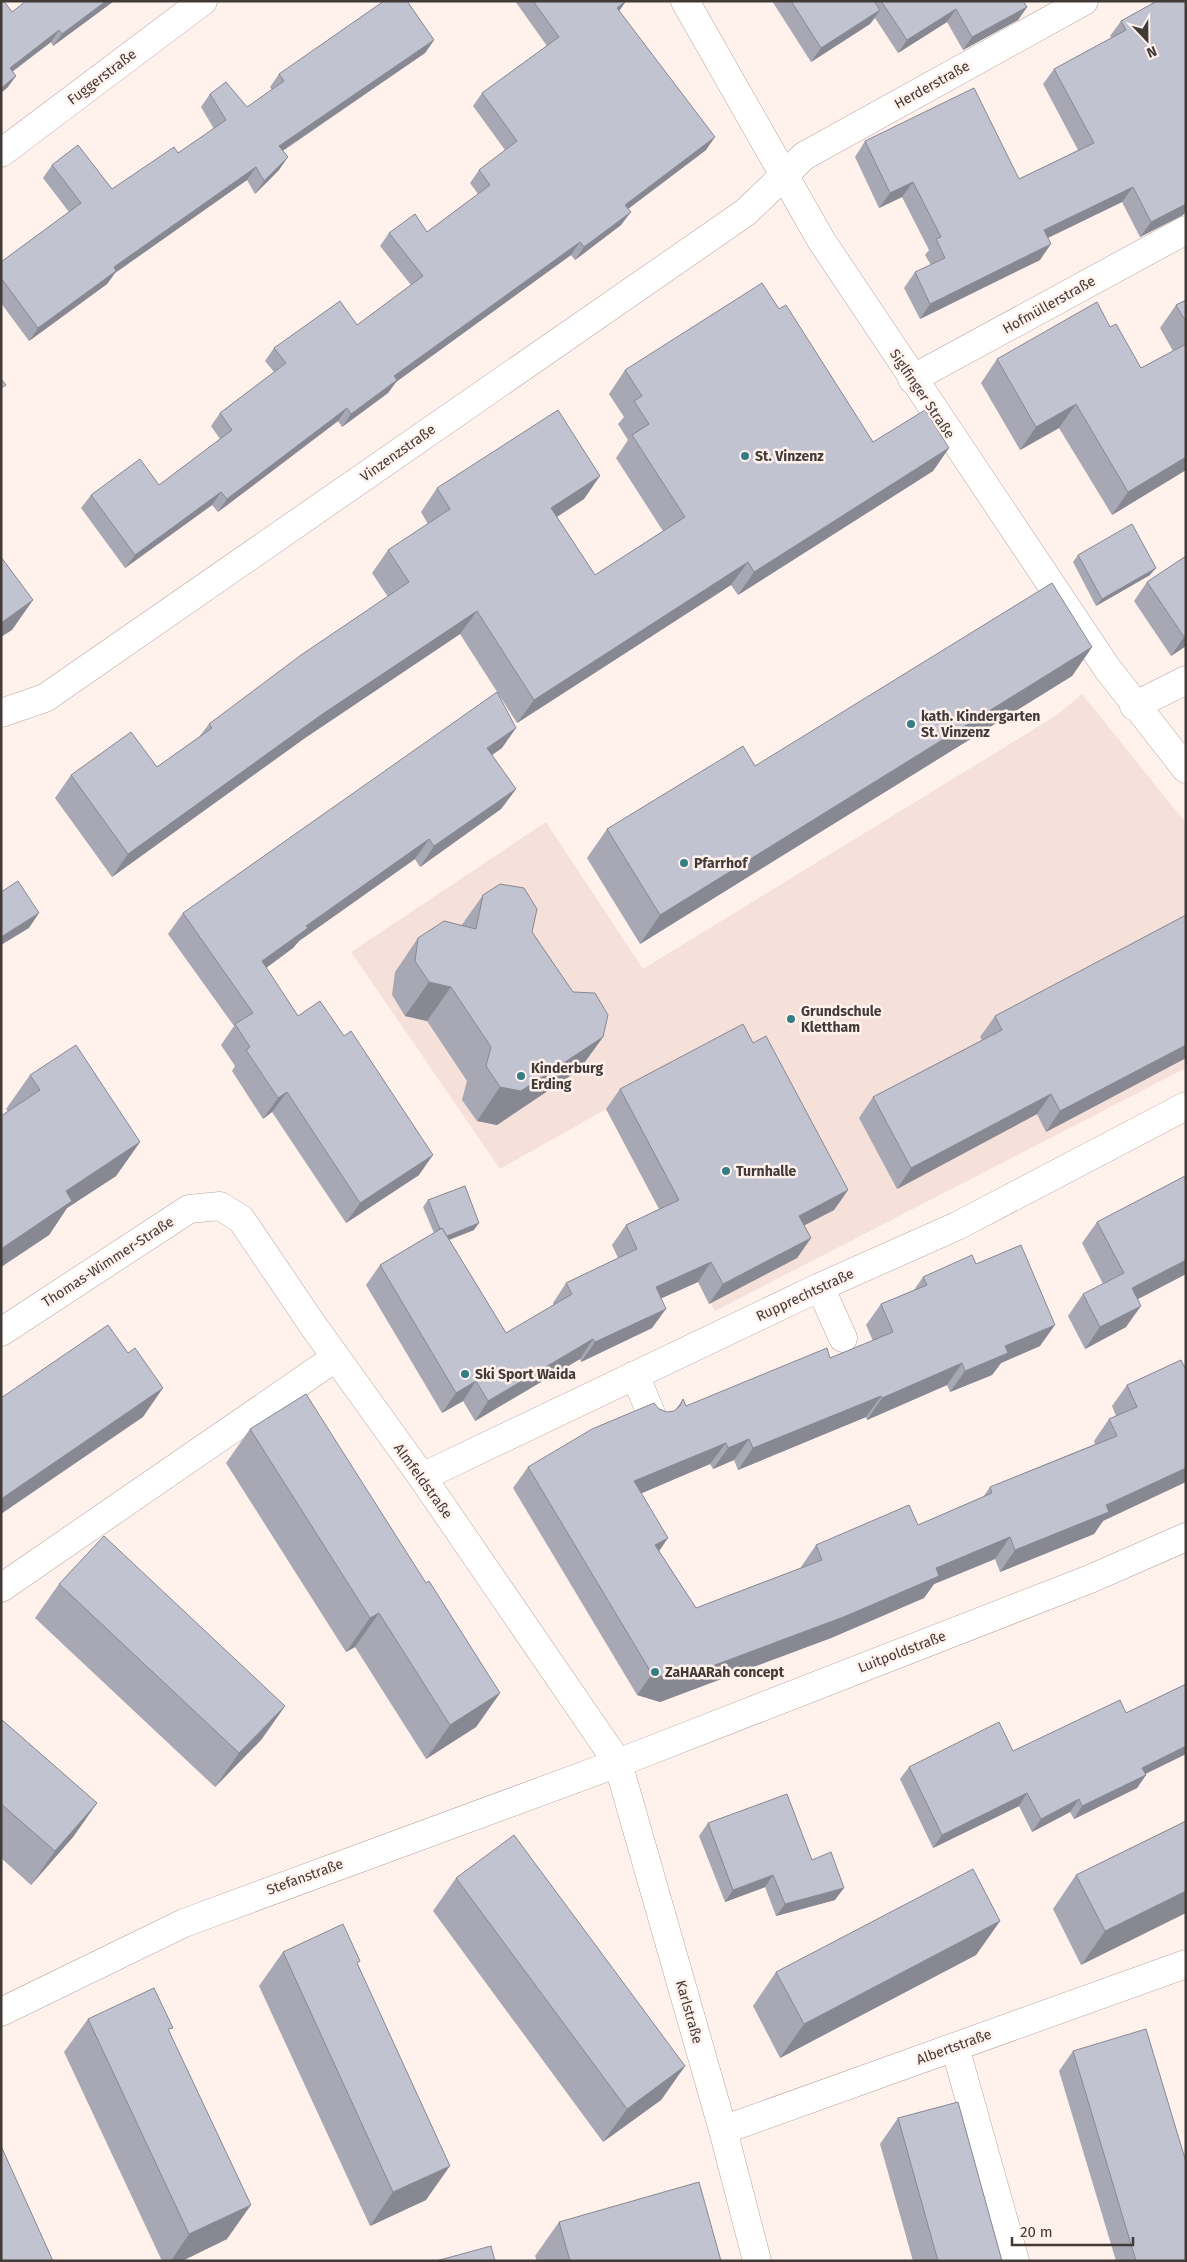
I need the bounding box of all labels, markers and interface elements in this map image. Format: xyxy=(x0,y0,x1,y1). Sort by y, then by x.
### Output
north arrow xyxy=(1122,15,1172,65)
text: N xyxy=(1144,42,1159,61)
street label: Fuggerstraße xyxy=(64,46,140,108)
street label: Herderstraße xyxy=(891,57,973,113)
street label: Hofmüllerstraße xyxy=(1000,272,1098,338)
street label: Siglfinger Straße xyxy=(886,346,958,442)
street label: Vinzenzstraße xyxy=(357,421,439,485)
place label: St. Vinzenz xyxy=(755,448,824,465)
marker: St. Vinzenz xyxy=(739,450,751,462)
place label: kath. Kindergarten St. Vinzenz xyxy=(921,708,1040,741)
marker: kath. Kindergarten St. Vinzenz xyxy=(905,718,917,730)
place label: Pfarrhof xyxy=(694,855,749,872)
marker: Pfarrhof xyxy=(678,857,690,869)
place label: Grundschule Klettham xyxy=(801,1003,882,1036)
marker: Grundschule Klettham xyxy=(785,1013,797,1025)
place label: Kinderburg Erding xyxy=(531,1060,603,1093)
marker: Kinderburg Erding xyxy=(515,1070,527,1082)
place label: Turnhalle xyxy=(736,1163,797,1180)
marker: Turnhalle xyxy=(720,1165,732,1177)
street label: Thomas-Wimmer-Straße xyxy=(39,1213,177,1311)
street label: Rupprechtstraße xyxy=(753,1265,857,1325)
place label: Ski Sport Waida xyxy=(475,1366,576,1383)
marker: Ski Sport Waida xyxy=(459,1368,471,1380)
street label: Almfeldstraße xyxy=(390,1440,456,1522)
street label: Luitpoldstraße xyxy=(856,1627,948,1677)
place label: ZaHAARah concept xyxy=(665,1664,785,1681)
marker: ZaHAARah concept xyxy=(649,1666,661,1678)
street label: Stefanstraße xyxy=(264,1855,346,1899)
street label: Karlstraße xyxy=(672,1978,706,2046)
street label: Albertstraße xyxy=(914,2026,994,2068)
scale bar xyxy=(1012,2214,1133,2246)
text: 20 m xyxy=(1020,2223,1053,2241)

